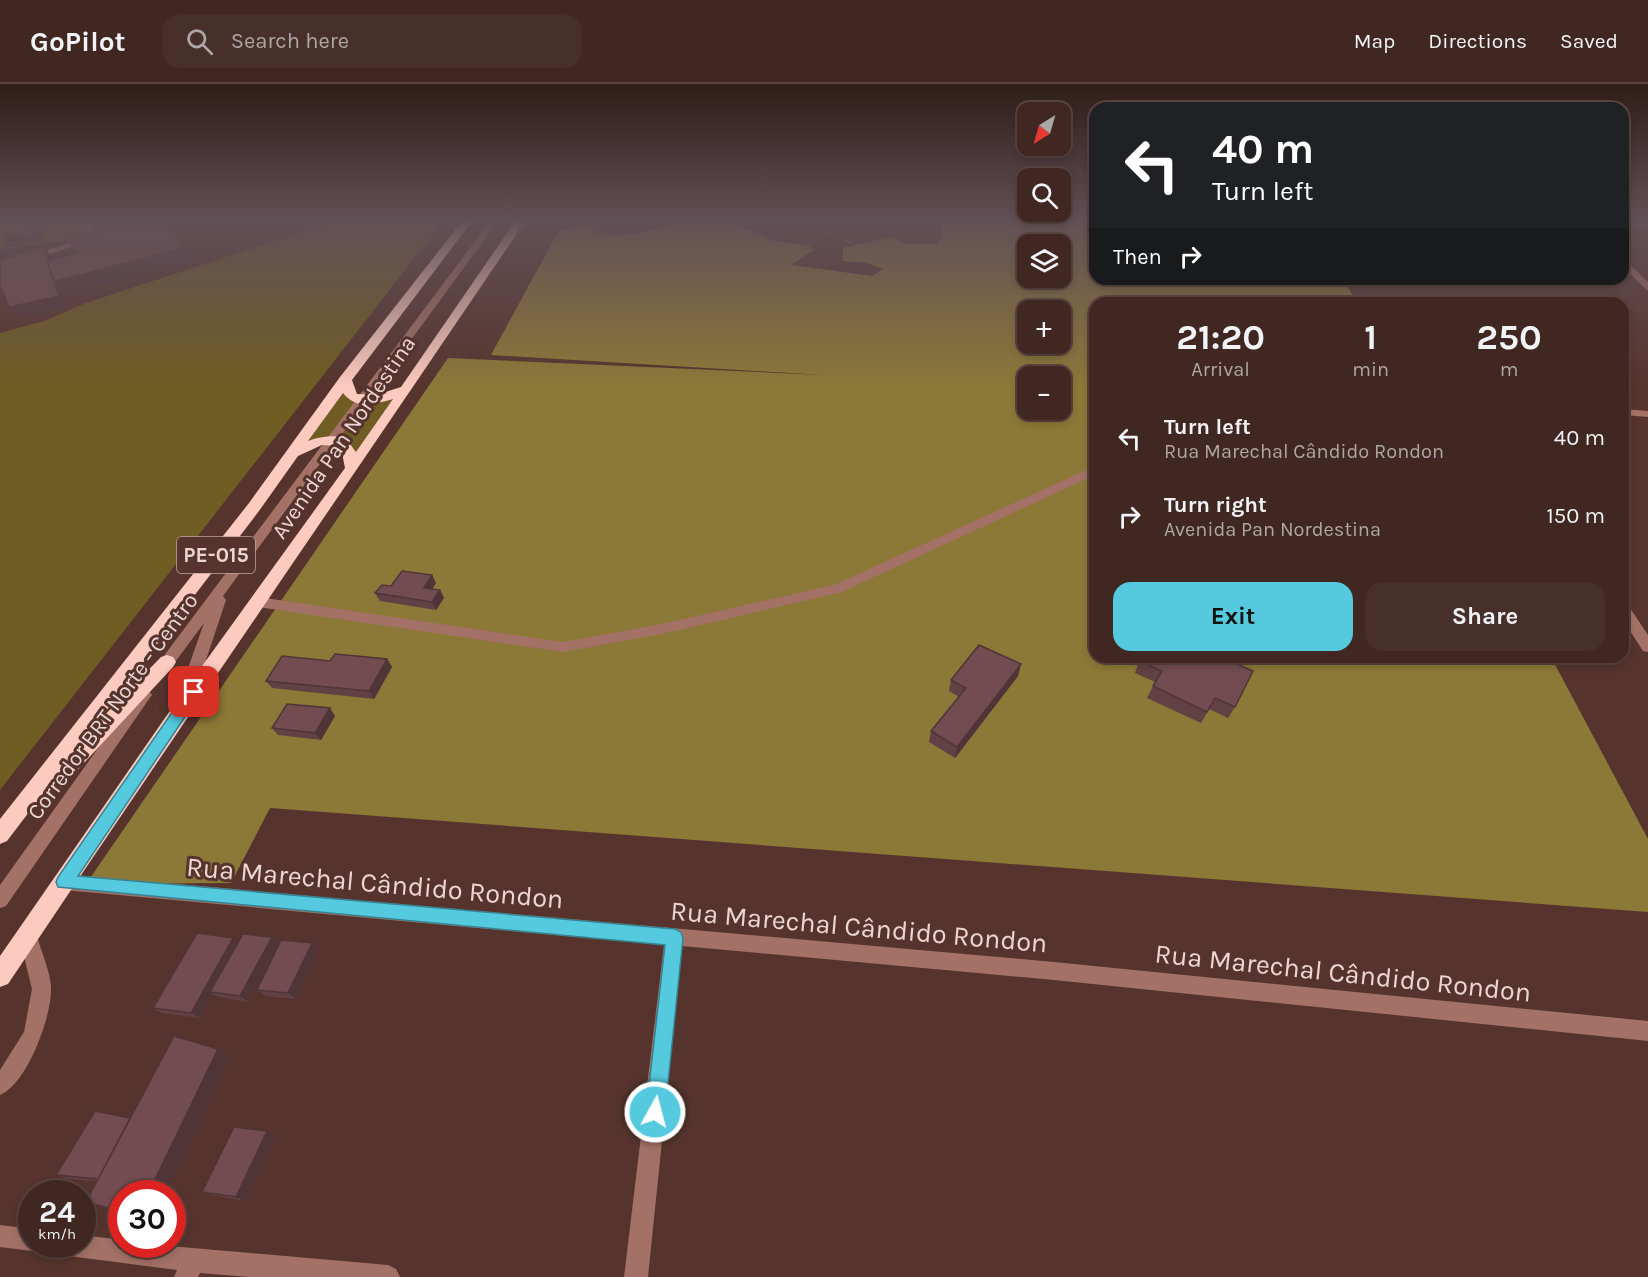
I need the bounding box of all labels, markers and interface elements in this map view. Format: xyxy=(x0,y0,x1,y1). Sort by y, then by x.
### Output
search box xyxy=(162,14,582,68)
text: GoPilot xyxy=(30,25,126,58)
icon: search xyxy=(183,25,216,58)
text: Search here xyxy=(231,28,349,54)
text: Map xyxy=(1354,29,1395,53)
text: Directions xyxy=(1428,29,1527,53)
text: Saved xyxy=(1560,29,1618,53)
north arrow xyxy=(1017,102,1071,156)
map controls xyxy=(1017,102,1071,420)
text: 40 m xyxy=(1212,124,1314,174)
icon: left xyxy=(1113,126,1191,204)
button: search xyxy=(1017,168,1071,222)
text: Turn left xyxy=(1212,175,1313,207)
button: layers xyxy=(1017,234,1071,288)
icon: right xyxy=(1174,240,1207,273)
text: Then xyxy=(1113,244,1162,270)
button: + xyxy=(1017,300,1071,354)
text: 21:20 xyxy=(1176,316,1265,358)
text: 1 xyxy=(1364,316,1377,358)
text: 250 xyxy=(1476,316,1542,358)
street label: Avenida Pan Nordestina xyxy=(266,331,421,544)
text: Arrival xyxy=(1191,358,1250,381)
text: min xyxy=(1352,358,1389,381)
text: m xyxy=(1500,358,1518,381)
button: − xyxy=(1017,366,1071,420)
text: Turn left xyxy=(1164,414,1251,440)
icon: left xyxy=(1113,422,1146,455)
text: 40 m xyxy=(1554,425,1605,451)
text: Rua Marechal Cândido Rondon xyxy=(1164,440,1444,463)
text: Turn right xyxy=(1164,492,1267,518)
icon: right xyxy=(1113,500,1146,533)
text: 150 m xyxy=(1546,503,1605,529)
text: Avenida Pan Nordestina xyxy=(1164,518,1381,541)
road number: PE-015 xyxy=(177,537,255,573)
button: Exit xyxy=(1113,582,1353,651)
button: Share xyxy=(1365,582,1605,651)
street label: Corredor BRT Norte - Centro xyxy=(22,588,204,825)
pin xyxy=(168,666,219,717)
icon: arrive xyxy=(177,675,210,708)
street label: Rua Marechal Cândido Rondon xyxy=(185,851,565,915)
street label: Rua Marechal Cândido Rondon xyxy=(669,895,1049,959)
street label: Rua Marechal Cândido Rondon xyxy=(1153,937,1533,1009)
position arrow xyxy=(623,1080,687,1144)
speed limit sign: 30 xyxy=(108,1180,186,1258)
text: 24 xyxy=(39,1194,75,1230)
text: km/h xyxy=(38,1225,76,1243)

